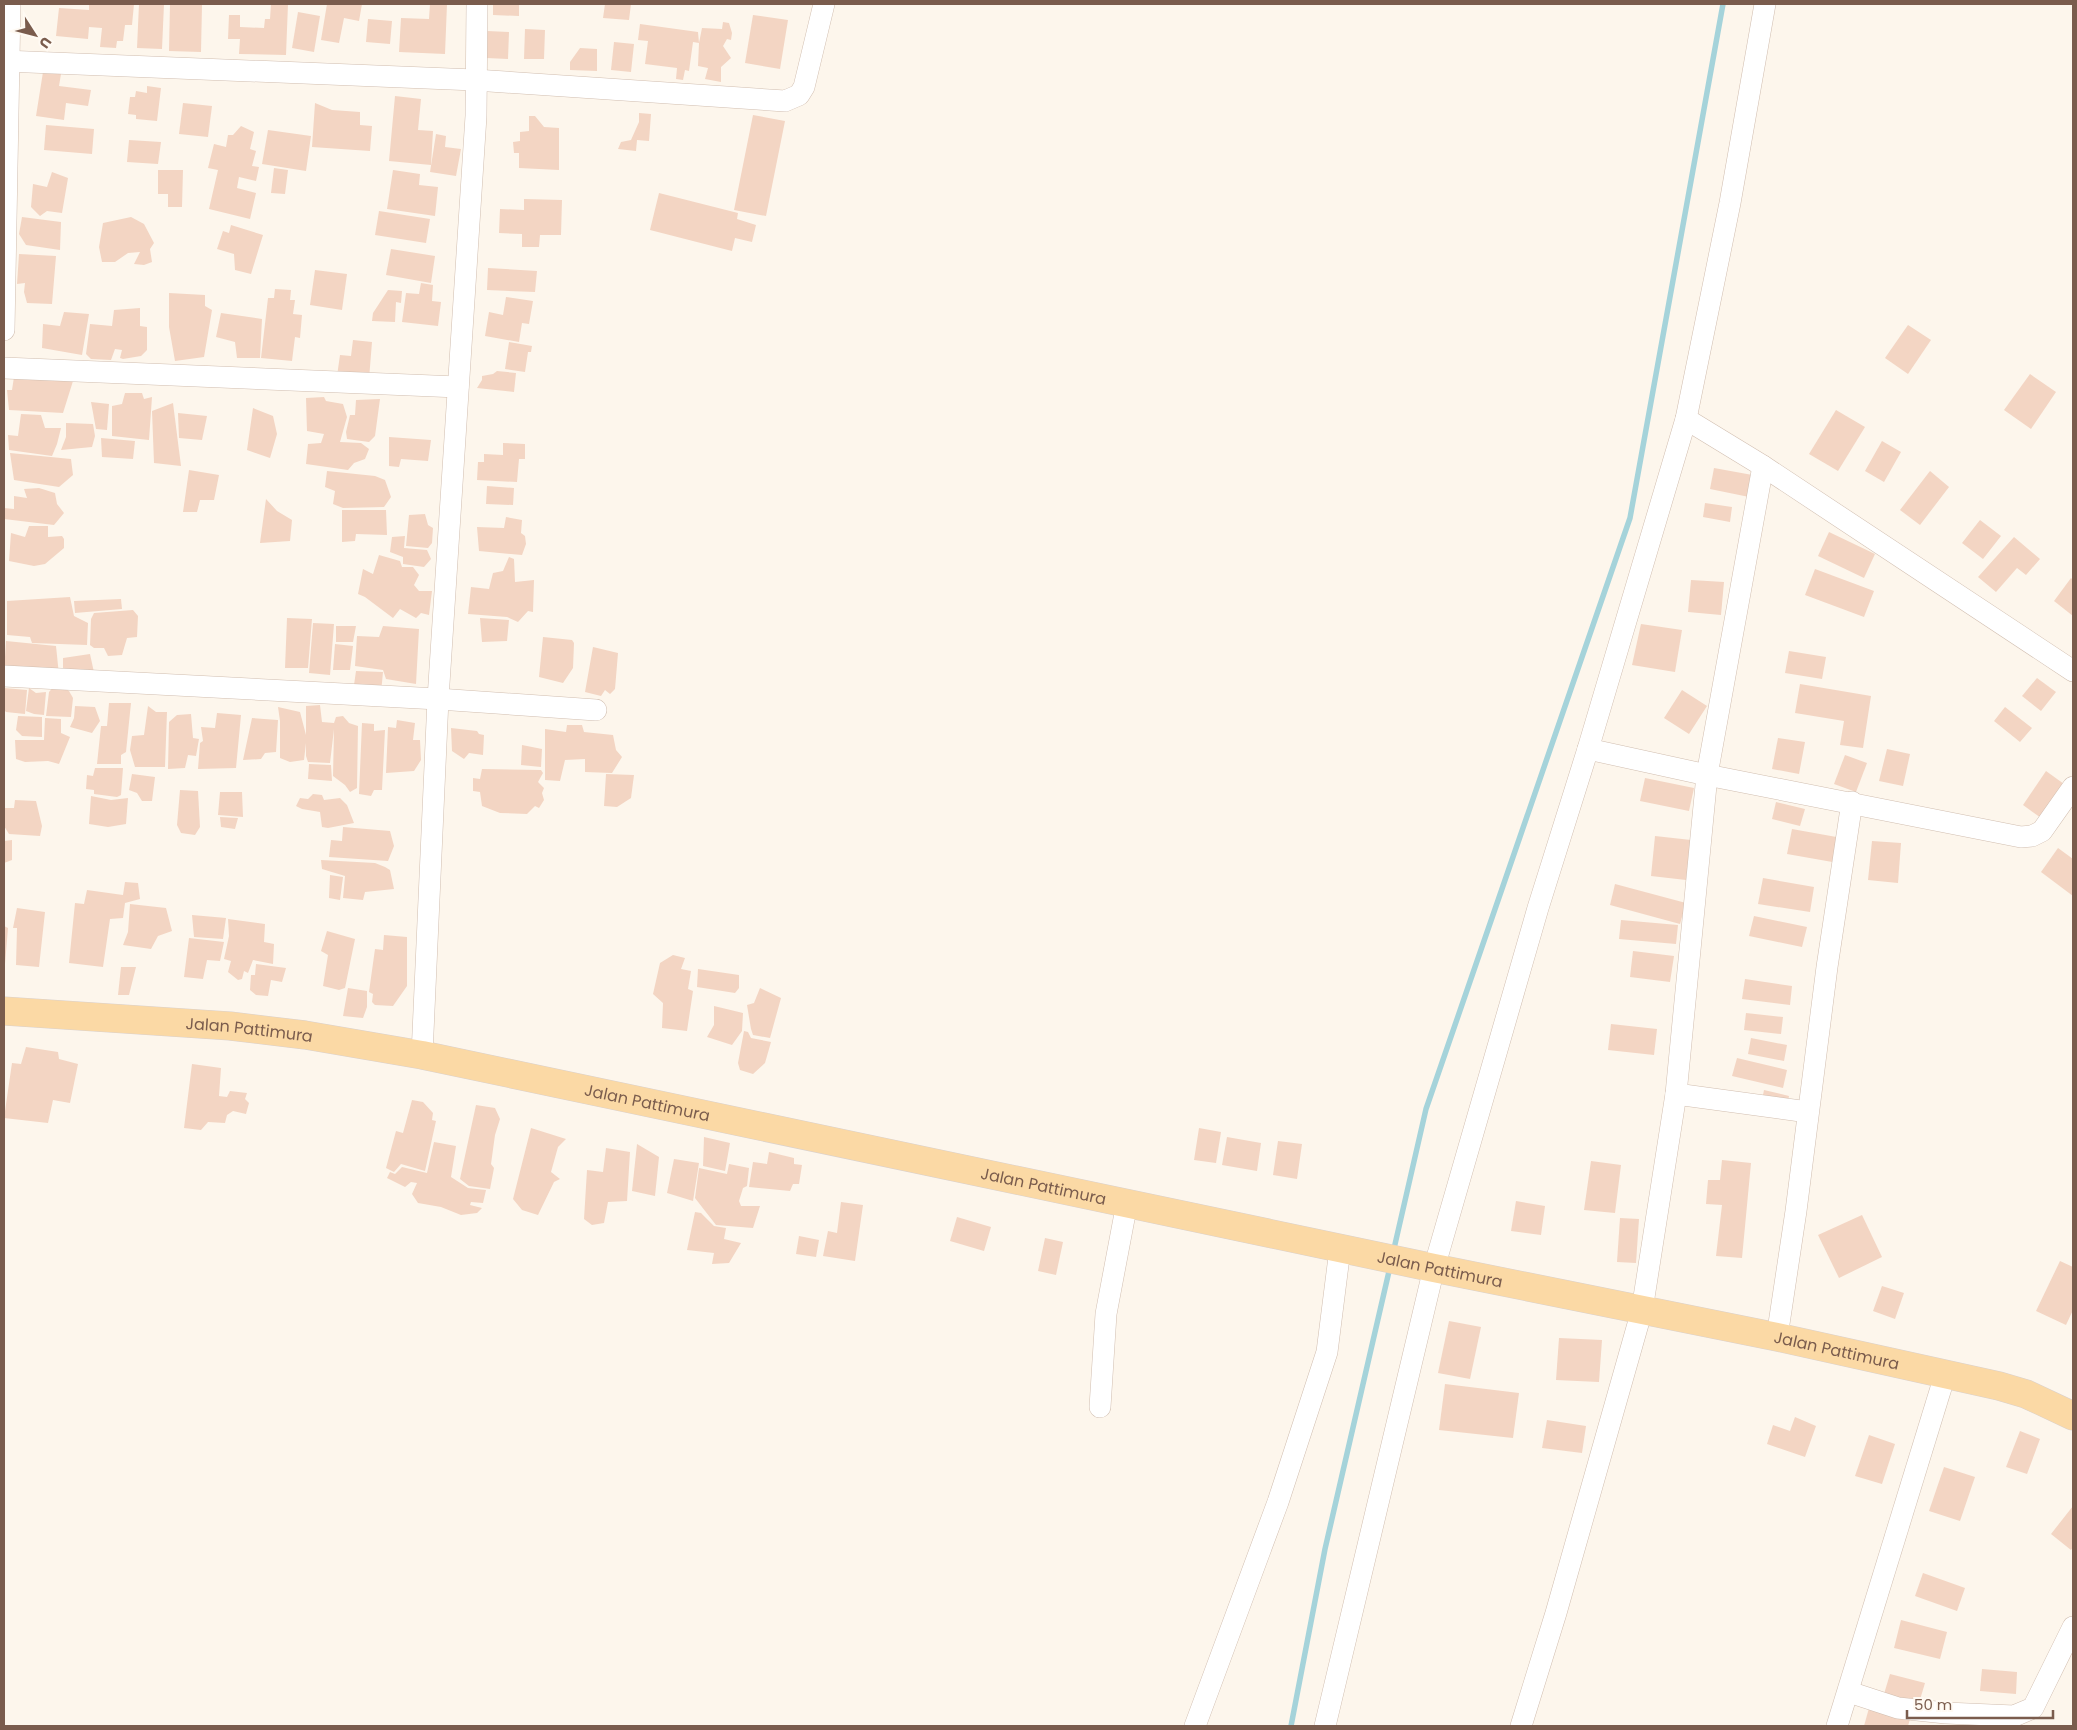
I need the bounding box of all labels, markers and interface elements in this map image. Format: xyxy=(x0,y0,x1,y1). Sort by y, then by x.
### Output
north arrow xyxy=(10,10,60,60)
text: U xyxy=(34,33,57,53)
street label: Jalan Pattimura xyxy=(185,1012,315,1048)
street label: Jalan Pattimura xyxy=(582,1078,712,1127)
street label: Jalan Pattimura xyxy=(979,1161,1109,1210)
street label: Jalan Pattimura xyxy=(1375,1245,1505,1293)
street label: Jalan Pattimura xyxy=(1772,1325,1902,1375)
scale bar xyxy=(1907,1688,2053,1720)
text: 50 m xyxy=(1914,1694,1952,1715)

